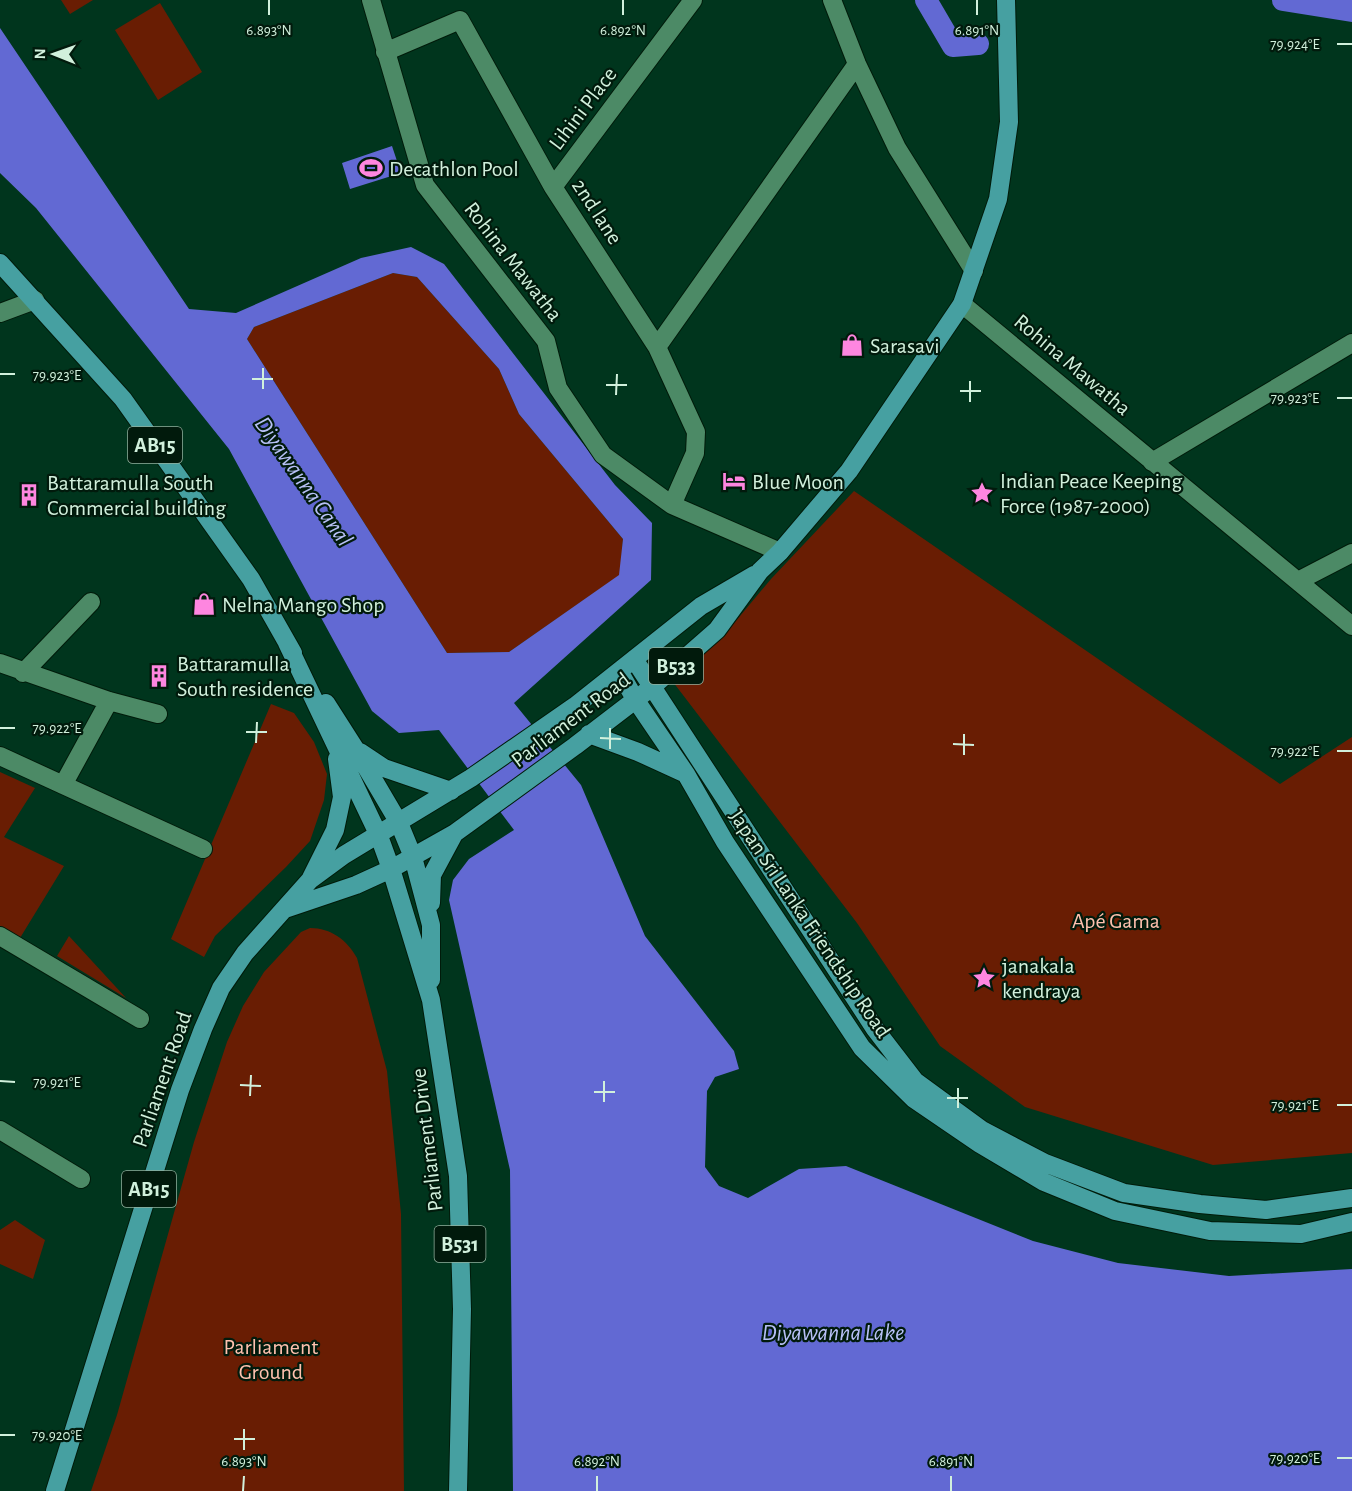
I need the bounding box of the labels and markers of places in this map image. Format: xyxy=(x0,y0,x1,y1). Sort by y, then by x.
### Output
sports icon: Decathlon Pool xyxy=(358,155,384,181)
place label: Decathlon Pool xyxy=(389,158,519,180)
shop icon: Sarasavi xyxy=(839,332,865,358)
place label: Sarasavi xyxy=(870,335,940,357)
hotel icon: Blue Moon xyxy=(721,468,747,494)
place label: Indian Peace Keeping Force (1987-2000) xyxy=(1000,470,1182,517)
place label: Blue Moon xyxy=(752,471,844,493)
place label: Battaramulla South Commercial building xyxy=(47,472,226,519)
place icon: Indian Peace Keeping Force (1987-2000) xyxy=(969,480,995,506)
building icon: Battaramulla South Commercial building xyxy=(16,482,42,508)
shop icon: Nelna Mango Shop xyxy=(191,591,217,617)
place label: Nelna Mango Shop xyxy=(222,594,385,616)
place label: Battaramulla South residence xyxy=(177,653,313,700)
building icon: Battaramulla South residence xyxy=(146,663,172,689)
place label: janakala kendraya xyxy=(1002,955,1081,1002)
place icon: janakala kendraya xyxy=(971,965,997,991)

